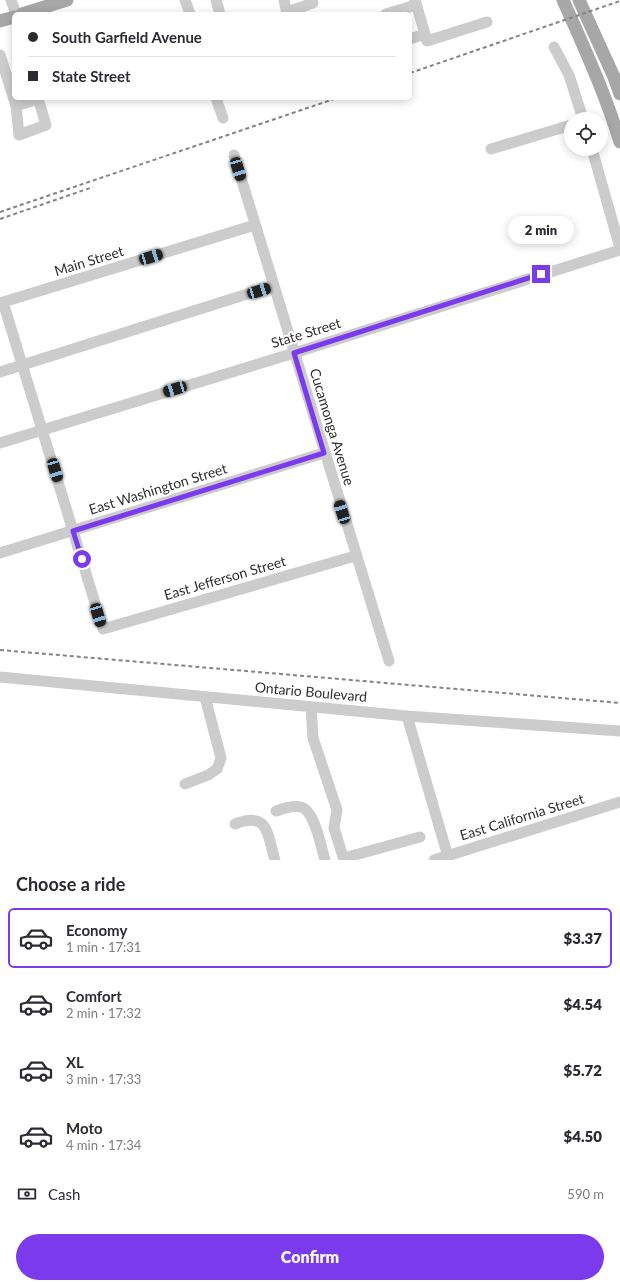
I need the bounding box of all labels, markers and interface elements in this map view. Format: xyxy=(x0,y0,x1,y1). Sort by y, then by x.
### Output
text: South Garfield Avenue xyxy=(52,28,202,46)
text: State Street xyxy=(52,67,131,85)
map controls xyxy=(564,112,608,156)
button: locate xyxy=(564,112,608,156)
car xyxy=(229,156,247,182)
callout: 2 min xyxy=(508,216,574,244)
text: 2 min xyxy=(525,222,557,238)
street label: Main Street xyxy=(52,242,125,279)
car xyxy=(138,248,164,266)
route end xyxy=(532,265,550,283)
car xyxy=(246,282,272,300)
street label: State Street xyxy=(269,314,343,351)
street label: Cucamonga Avenue xyxy=(307,366,358,488)
car xyxy=(162,380,188,398)
car xyxy=(46,457,64,483)
street label: East Washington Street xyxy=(87,459,229,518)
car xyxy=(333,499,351,525)
route start xyxy=(73,550,91,568)
street label: East Jefferson Street xyxy=(162,552,288,603)
car xyxy=(89,602,107,628)
street label: Ontario Boulevard xyxy=(254,678,368,705)
street label: East California Street xyxy=(458,790,586,843)
text: Choose a ride xyxy=(16,873,125,895)
icon: car xyxy=(18,920,54,956)
text: Economy xyxy=(66,921,127,939)
text: $3.37 xyxy=(564,929,602,947)
text: 1 min · 17:31 xyxy=(66,939,141,955)
icon: car xyxy=(18,986,54,1022)
text: Comfort xyxy=(66,987,122,1005)
text: $4.54 xyxy=(564,995,602,1013)
text: 2 min · 17:32 xyxy=(66,1005,141,1021)
icon: car xyxy=(18,1052,54,1088)
text: XL xyxy=(66,1053,84,1071)
text: $5.72 xyxy=(564,1061,602,1079)
text: 3 min · 17:33 xyxy=(66,1071,141,1087)
icon: car xyxy=(18,1118,54,1154)
text: Moto xyxy=(66,1119,103,1137)
text: $4.50 xyxy=(564,1127,602,1145)
text: 4 min · 17:34 xyxy=(66,1137,141,1153)
icon: cash xyxy=(16,1183,38,1205)
text: Cash xyxy=(48,1185,80,1203)
text: 590 m xyxy=(567,1186,604,1202)
button: Confirm xyxy=(16,1234,604,1280)

